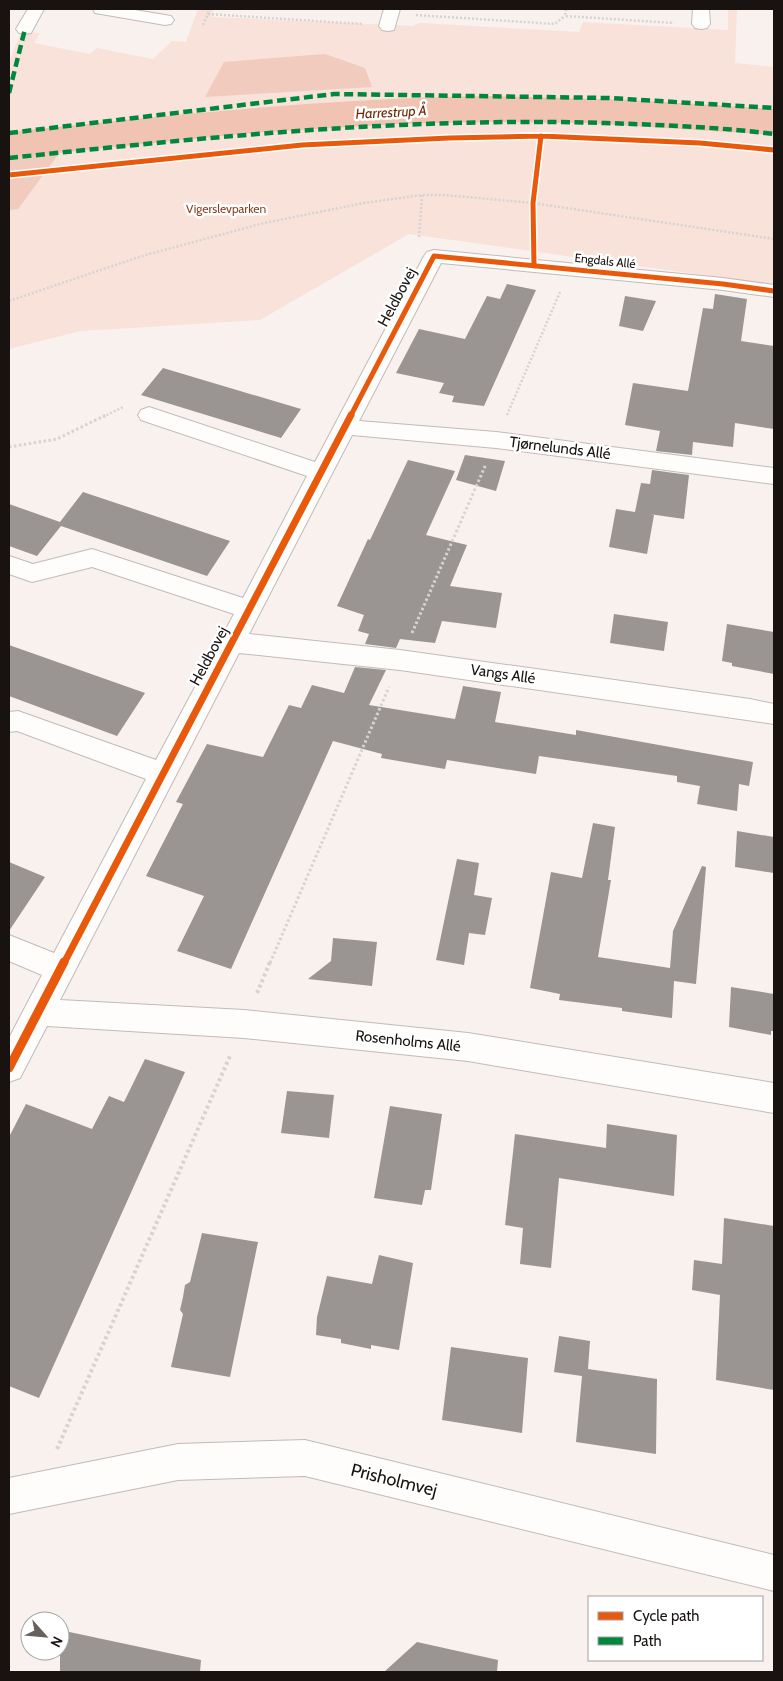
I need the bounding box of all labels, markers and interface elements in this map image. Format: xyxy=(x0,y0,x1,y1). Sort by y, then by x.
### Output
water label: Harrestrup Å xyxy=(355,101,427,123)
park label: Vigerslevparken xyxy=(186,201,266,216)
street label: Engdals Allé xyxy=(574,250,636,271)
street label: Heldbovej xyxy=(374,264,420,330)
street label: Tjørnelunds Allé xyxy=(508,433,612,463)
street label: Heldbovej xyxy=(186,623,232,689)
street label: Vangs Allé xyxy=(470,661,537,687)
street label: Rosenholms Allé xyxy=(354,1027,462,1056)
street label: Prisholmvej xyxy=(349,1459,439,1501)
legend xyxy=(588,1596,763,1661)
text: Cycle path xyxy=(633,1607,699,1625)
north arrow xyxy=(20,1611,70,1661)
text: Path xyxy=(633,1632,662,1650)
text: N xyxy=(46,1633,67,1650)

